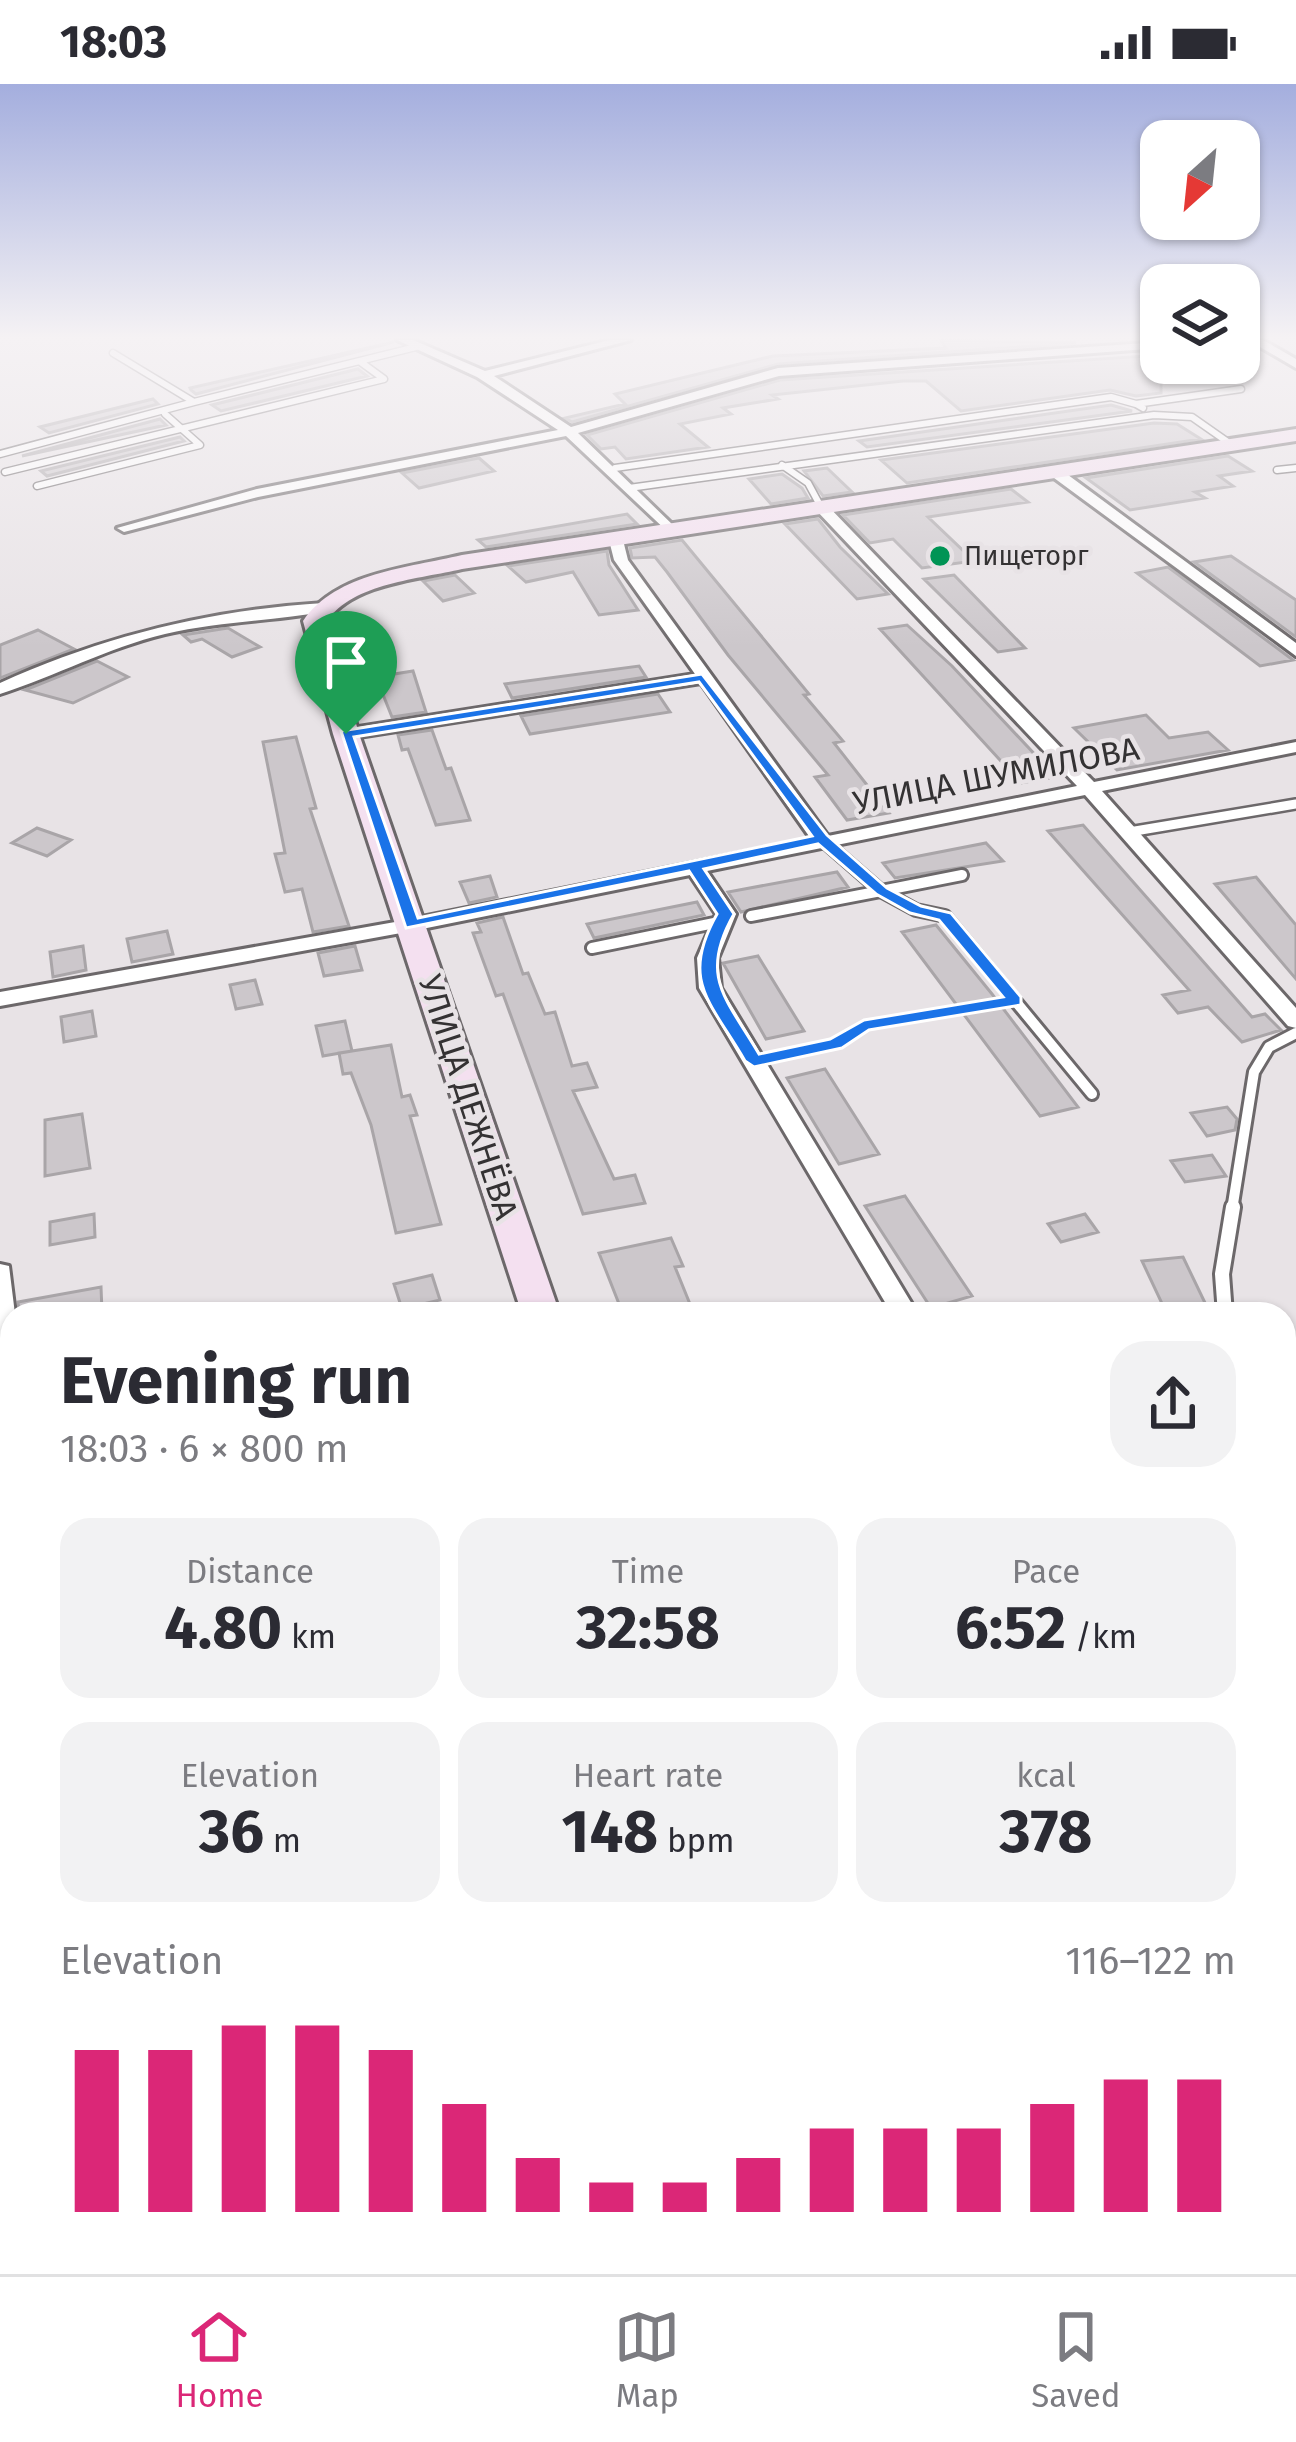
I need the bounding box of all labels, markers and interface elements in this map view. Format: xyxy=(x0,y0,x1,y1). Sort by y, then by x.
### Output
text: 18:03 xyxy=(60,15,167,69)
north arrow xyxy=(1140,120,1260,240)
map controls xyxy=(1140,120,1260,384)
button: layers xyxy=(1140,264,1260,384)
place label: Пищеторг xyxy=(964,540,1089,572)
marker: Пищеторг xyxy=(927,543,953,569)
pin xyxy=(295,611,397,734)
icon: arrive xyxy=(313,629,379,695)
street label: УЛИЦА ШУМИЛОВА xyxy=(850,729,1143,823)
street label: УЛИЦА ДЕЖНЁВА xyxy=(410,970,526,1225)
text: Evening run xyxy=(60,1341,412,1420)
button: share xyxy=(1110,1341,1236,1467)
text: 18:03 · 6 × 800 m xyxy=(60,1426,348,1472)
text: Distance xyxy=(186,1552,314,1592)
text: Time xyxy=(612,1552,684,1592)
text: Pace xyxy=(1012,1552,1080,1592)
text: 4.80 xyxy=(164,1592,282,1664)
text: 32:58 xyxy=(576,1592,720,1664)
text: 6:52 xyxy=(955,1592,1066,1664)
text: km xyxy=(282,1617,336,1657)
text: /km xyxy=(1066,1617,1137,1657)
text: Elevation xyxy=(181,1756,319,1796)
text: Heart rate xyxy=(573,1756,723,1796)
text: kcal xyxy=(1016,1756,1076,1796)
text: 36 xyxy=(199,1796,264,1868)
text: 148 xyxy=(562,1796,658,1868)
text: 378 xyxy=(1000,1796,1092,1868)
text: m xyxy=(264,1821,301,1861)
text: bpm xyxy=(658,1821,734,1861)
text: Elevation xyxy=(60,1938,223,1984)
text: 116–122 m xyxy=(1065,1938,1236,1984)
tab: Home xyxy=(175,2304,263,2416)
tab: Map xyxy=(614,2304,680,2416)
tab: Saved xyxy=(1031,2304,1121,2416)

